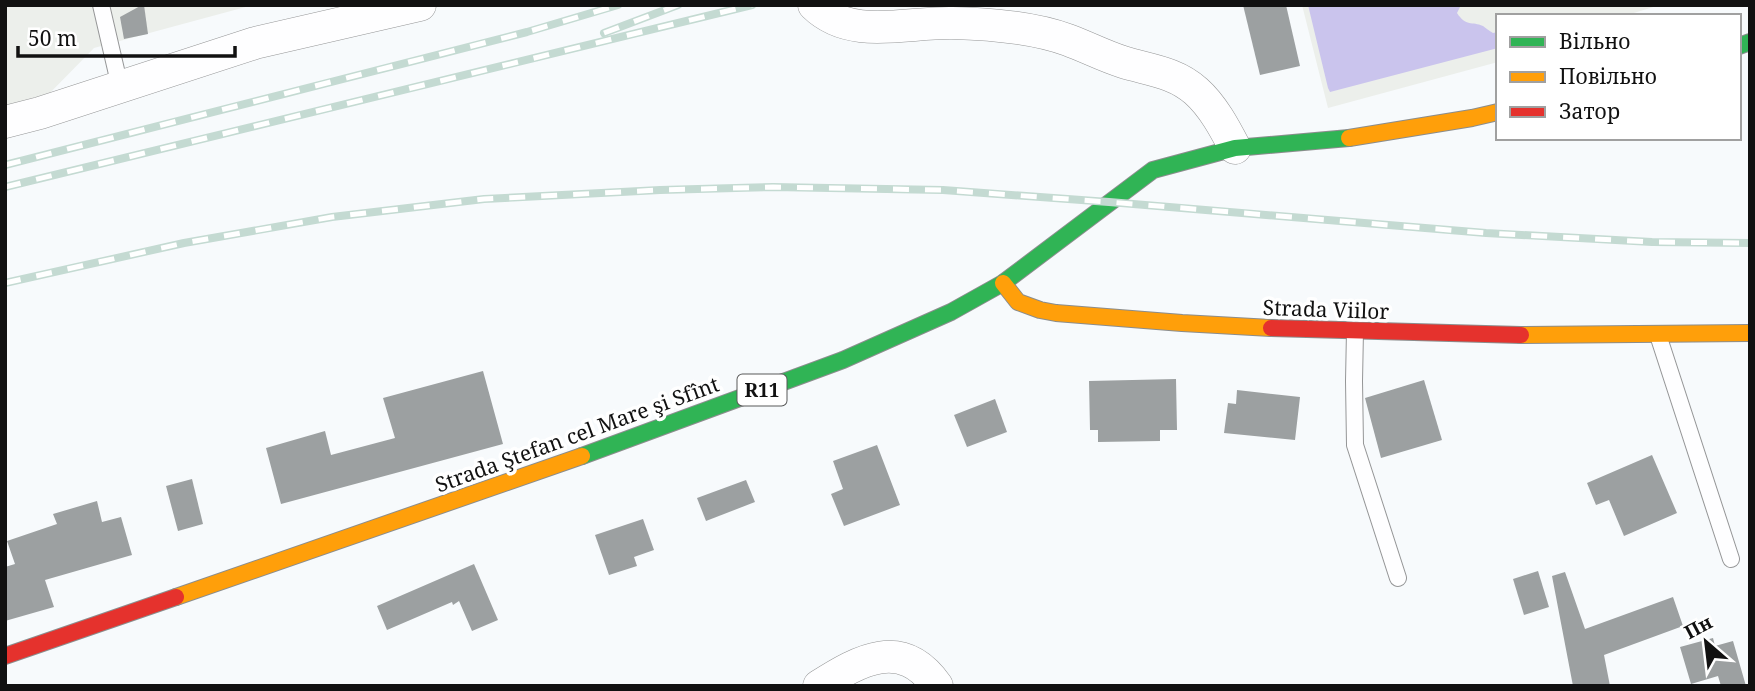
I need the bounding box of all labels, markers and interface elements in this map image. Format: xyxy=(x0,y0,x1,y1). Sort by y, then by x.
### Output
scale bar xyxy=(18,14,234,58)
legend xyxy=(1496,14,1741,140)
text: 50 m xyxy=(28,24,77,52)
text: Вільно xyxy=(1559,27,1630,55)
text: Повільно xyxy=(1559,62,1657,90)
text: Затор xyxy=(1559,97,1620,125)
street label: Strada Viilor xyxy=(1262,293,1390,325)
street label: Strada Ştefan cel Mare şi Sfînt xyxy=(431,370,723,498)
road number: R11 xyxy=(738,374,786,406)
north arrow xyxy=(1671,607,1741,677)
text: Пн xyxy=(1680,609,1717,645)

